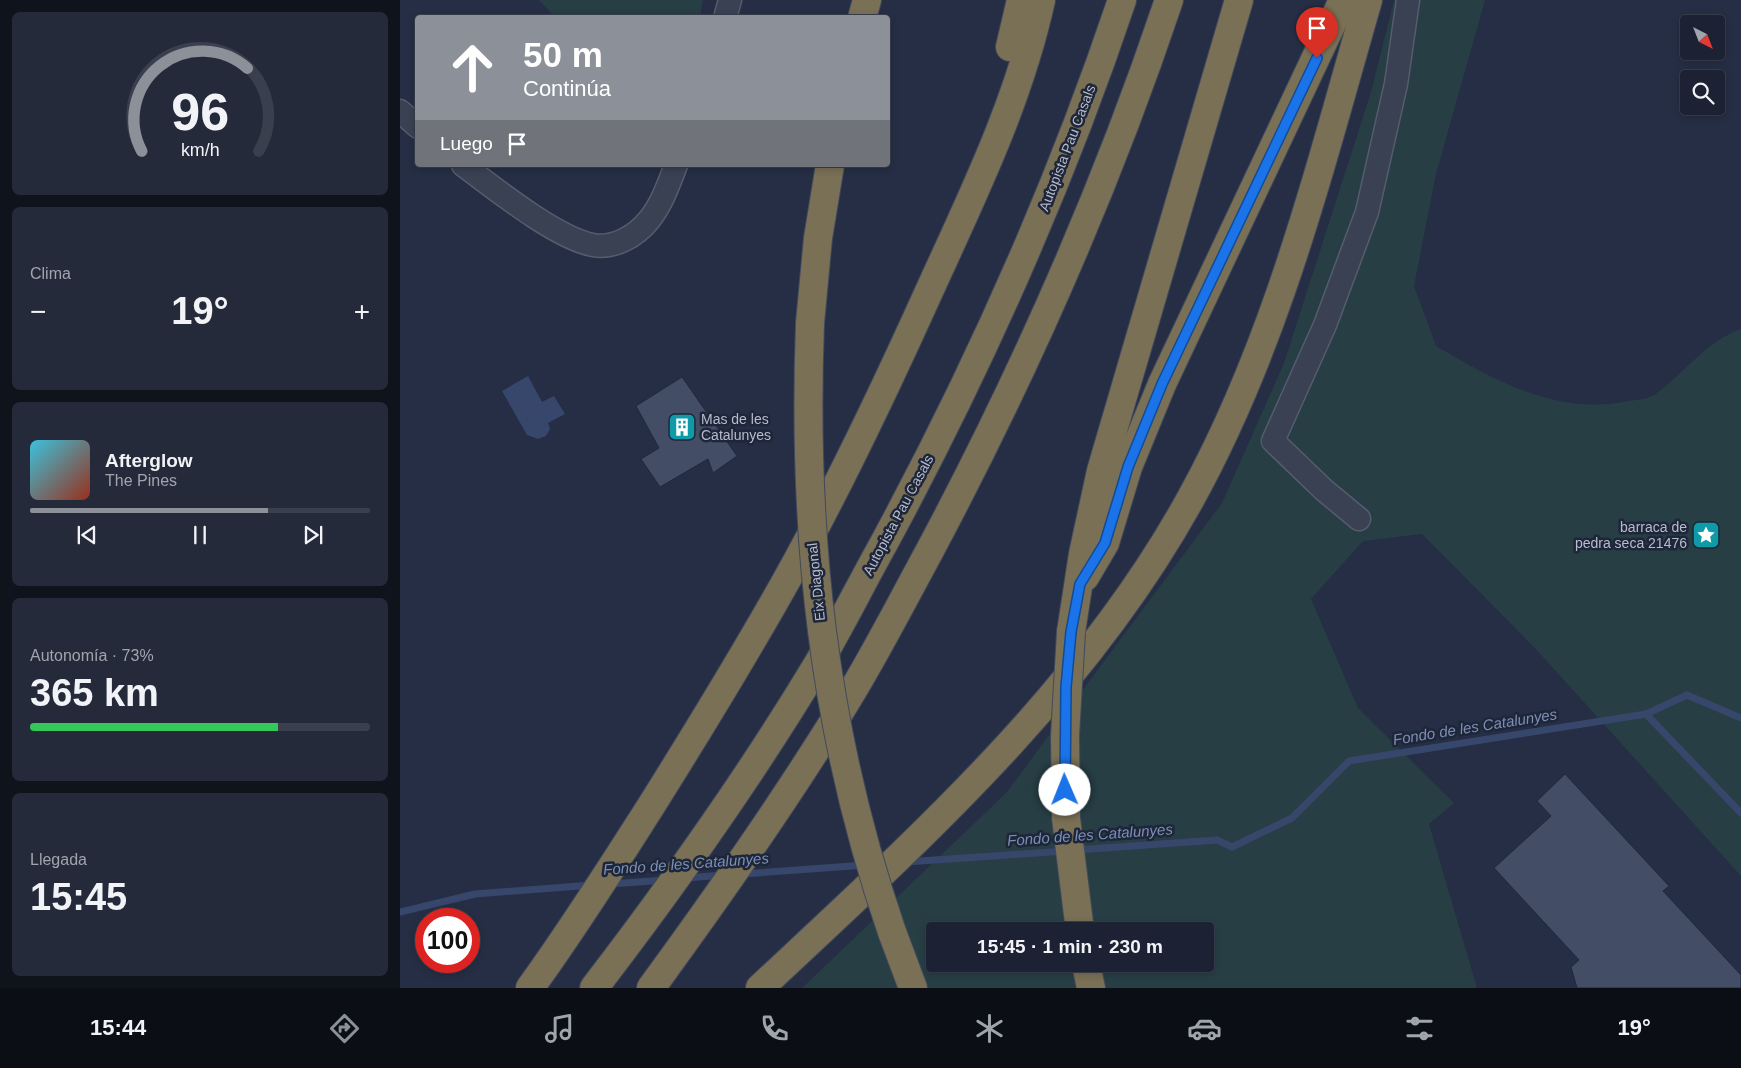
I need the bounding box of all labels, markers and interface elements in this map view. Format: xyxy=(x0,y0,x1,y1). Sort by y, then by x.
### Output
pin xyxy=(1296,7,1338,58)
icon: arrive xyxy=(1303,14,1331,42)
north arrow xyxy=(1680,15,1725,60)
map controls xyxy=(1680,15,1725,115)
icon: ahead xyxy=(440,35,505,100)
text: 50 m xyxy=(523,35,603,74)
button: search xyxy=(1680,70,1725,115)
text: Continúa xyxy=(523,76,611,101)
text: 96 xyxy=(171,83,229,141)
street label: Autopista Pau Casals xyxy=(1036,83,1098,213)
icon: arrive xyxy=(503,130,531,158)
text: Luego xyxy=(440,133,493,154)
text: km/h xyxy=(181,140,219,160)
text: Clima xyxy=(30,265,71,282)
text: 19° xyxy=(171,290,229,332)
text: − xyxy=(30,296,46,327)
text: + xyxy=(354,296,370,327)
place label: Mas de les Catalunyes xyxy=(701,411,771,443)
building icon: Mas de les Catalunyes xyxy=(667,412,697,442)
text: Afterglow xyxy=(105,450,193,471)
street label: Autopista Pau Casals xyxy=(860,452,936,578)
text: The Pines xyxy=(105,472,177,489)
place label: barraca de pedra seca 21476 xyxy=(1575,519,1687,551)
place icon: barraca de pedra seca 21476 xyxy=(1691,520,1721,550)
icon: previous xyxy=(73,521,101,549)
icon: pause xyxy=(186,521,214,549)
icon: next xyxy=(299,521,327,549)
street label: Eix Diagonal xyxy=(804,542,828,622)
text: Autonomía · 73% xyxy=(30,647,154,664)
text: 365 km xyxy=(30,672,159,714)
water label: Fondo de les Catalunyes xyxy=(1392,705,1559,748)
position arrow xyxy=(1038,763,1090,815)
water label: Fondo de les Catalunyes xyxy=(1007,820,1174,849)
water label: Fondo de les Catalunyes xyxy=(603,849,770,878)
text: Llegada xyxy=(30,851,87,868)
text: 15:45 xyxy=(30,876,127,918)
speed limit sign: 100 xyxy=(415,908,480,973)
text: 15:45 · 1 min · 230 m xyxy=(977,936,1163,957)
icon: directions xyxy=(327,1011,362,1046)
icon: music xyxy=(542,1011,577,1046)
icon: phone xyxy=(757,1011,792,1046)
icon: climate xyxy=(972,1011,1007,1046)
icon: car xyxy=(1187,1011,1222,1046)
icon: filters xyxy=(1402,1011,1437,1046)
text: 15:44 xyxy=(90,1015,146,1040)
text: 19° xyxy=(1618,1015,1651,1040)

